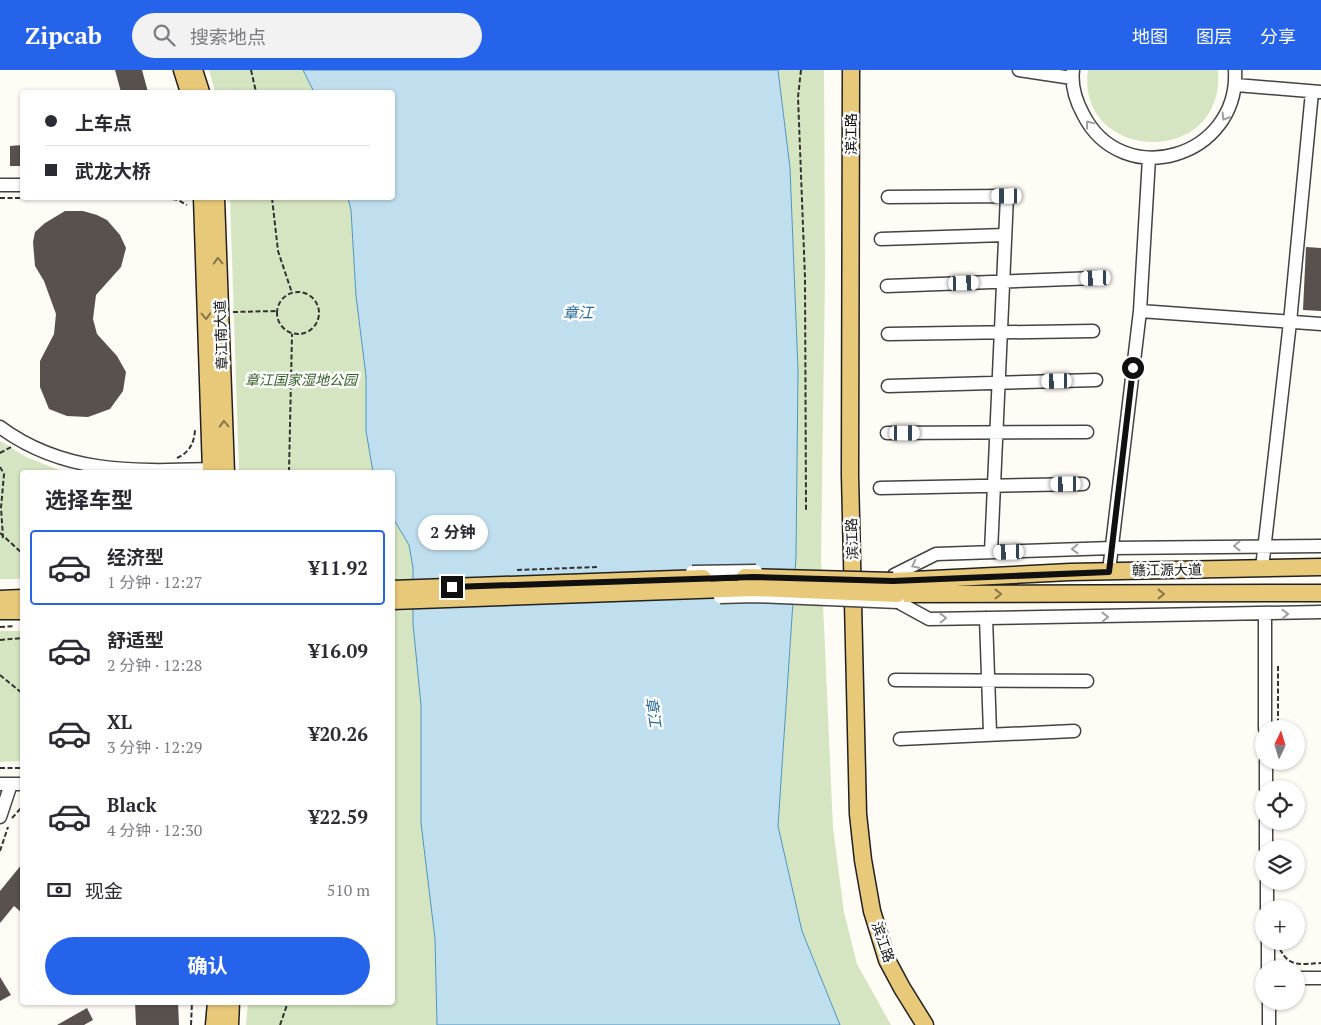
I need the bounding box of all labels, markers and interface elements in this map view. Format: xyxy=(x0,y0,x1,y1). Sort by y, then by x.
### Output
search box xyxy=(132,13,482,58)
text: Zipcab xyxy=(25,19,102,51)
icon: search xyxy=(150,21,178,49)
text: 搜索地点 xyxy=(190,24,266,49)
text: 地图 xyxy=(1132,24,1168,48)
text: 图层 xyxy=(1196,24,1232,48)
text: 分享 xyxy=(1260,24,1296,48)
text: 上车点 xyxy=(75,110,132,135)
one-way arrow xyxy=(1222,111,1231,120)
street label: 滨江路 xyxy=(841,113,860,155)
one-way arrow xyxy=(1087,121,1095,130)
text: 武龙大桥 xyxy=(75,158,151,183)
car xyxy=(992,189,1022,204)
one-way arrow xyxy=(213,257,223,265)
car xyxy=(1080,270,1111,286)
car xyxy=(948,275,979,291)
street label: 章江南大道 xyxy=(210,300,231,370)
water label: 章江 xyxy=(563,302,595,322)
one-way arrow xyxy=(200,312,211,320)
route start xyxy=(1122,357,1144,379)
park label: 章江国家湿地公园 xyxy=(245,370,359,389)
car xyxy=(1041,373,1072,389)
one-way arrow xyxy=(219,420,230,428)
car xyxy=(890,426,920,441)
car xyxy=(1050,476,1081,492)
text: 选择车型 xyxy=(45,485,133,514)
callout: 2 分钟 xyxy=(417,514,487,550)
street label: 滨江路 xyxy=(841,518,862,560)
text: 2 分钟 xyxy=(430,521,476,543)
one-way arrow xyxy=(1233,541,1241,551)
text: 经济型 xyxy=(107,544,164,569)
car xyxy=(993,544,1024,560)
one-way arrow xyxy=(1071,544,1079,555)
icon: car xyxy=(47,545,92,590)
text: ¥11.92 xyxy=(309,555,368,580)
one-way arrow xyxy=(911,558,920,569)
street label: 赣江源大道 xyxy=(1132,559,1202,580)
text: 1 分钟 · 12:27 xyxy=(107,571,202,593)
route end xyxy=(441,576,463,598)
one-way arrow xyxy=(994,589,1002,599)
one-way arrow xyxy=(1157,589,1165,599)
one-way arrow xyxy=(1281,608,1289,619)
one-way arrow xyxy=(1102,612,1109,622)
one-way arrow xyxy=(939,613,947,624)
text: 舒适型 xyxy=(107,627,164,652)
icon: car xyxy=(47,628,92,673)
text: ¥16.09 xyxy=(309,638,368,663)
text: 2 分钟 · 12:28 xyxy=(107,654,202,676)
water label: 章江 xyxy=(642,695,667,730)
text: XL xyxy=(107,709,132,734)
icon: car xyxy=(47,711,92,756)
north arrow xyxy=(1255,720,1305,770)
map controls xyxy=(1255,720,1305,1010)
text: ¥20.26 xyxy=(309,721,368,746)
text: 3 分钟 · 12:29 xyxy=(107,736,202,758)
button: locate xyxy=(1255,780,1305,830)
text: Black xyxy=(107,792,157,817)
icon: car xyxy=(47,794,92,839)
text: ¥22.59 xyxy=(309,804,368,829)
text: 4 分钟 · 12:30 xyxy=(107,819,202,841)
button: layers xyxy=(1255,840,1305,890)
icon: cash xyxy=(45,876,73,904)
text: 现金 xyxy=(85,878,123,903)
text: 510 m xyxy=(327,879,370,901)
button: + xyxy=(1255,900,1305,950)
street label: 滨江路 xyxy=(868,919,899,965)
button: 确认 xyxy=(45,937,370,995)
button: − xyxy=(1255,960,1305,1010)

